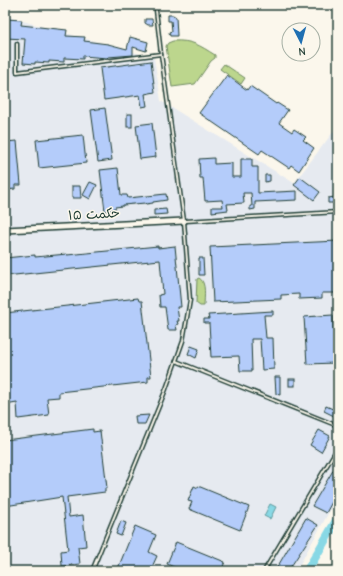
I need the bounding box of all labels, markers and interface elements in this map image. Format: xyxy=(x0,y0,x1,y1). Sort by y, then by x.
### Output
north arrow xyxy=(281,22,321,62)
text: N xyxy=(298,45,306,58)
street label: حکمت ۱۵ xyxy=(68,205,120,223)

